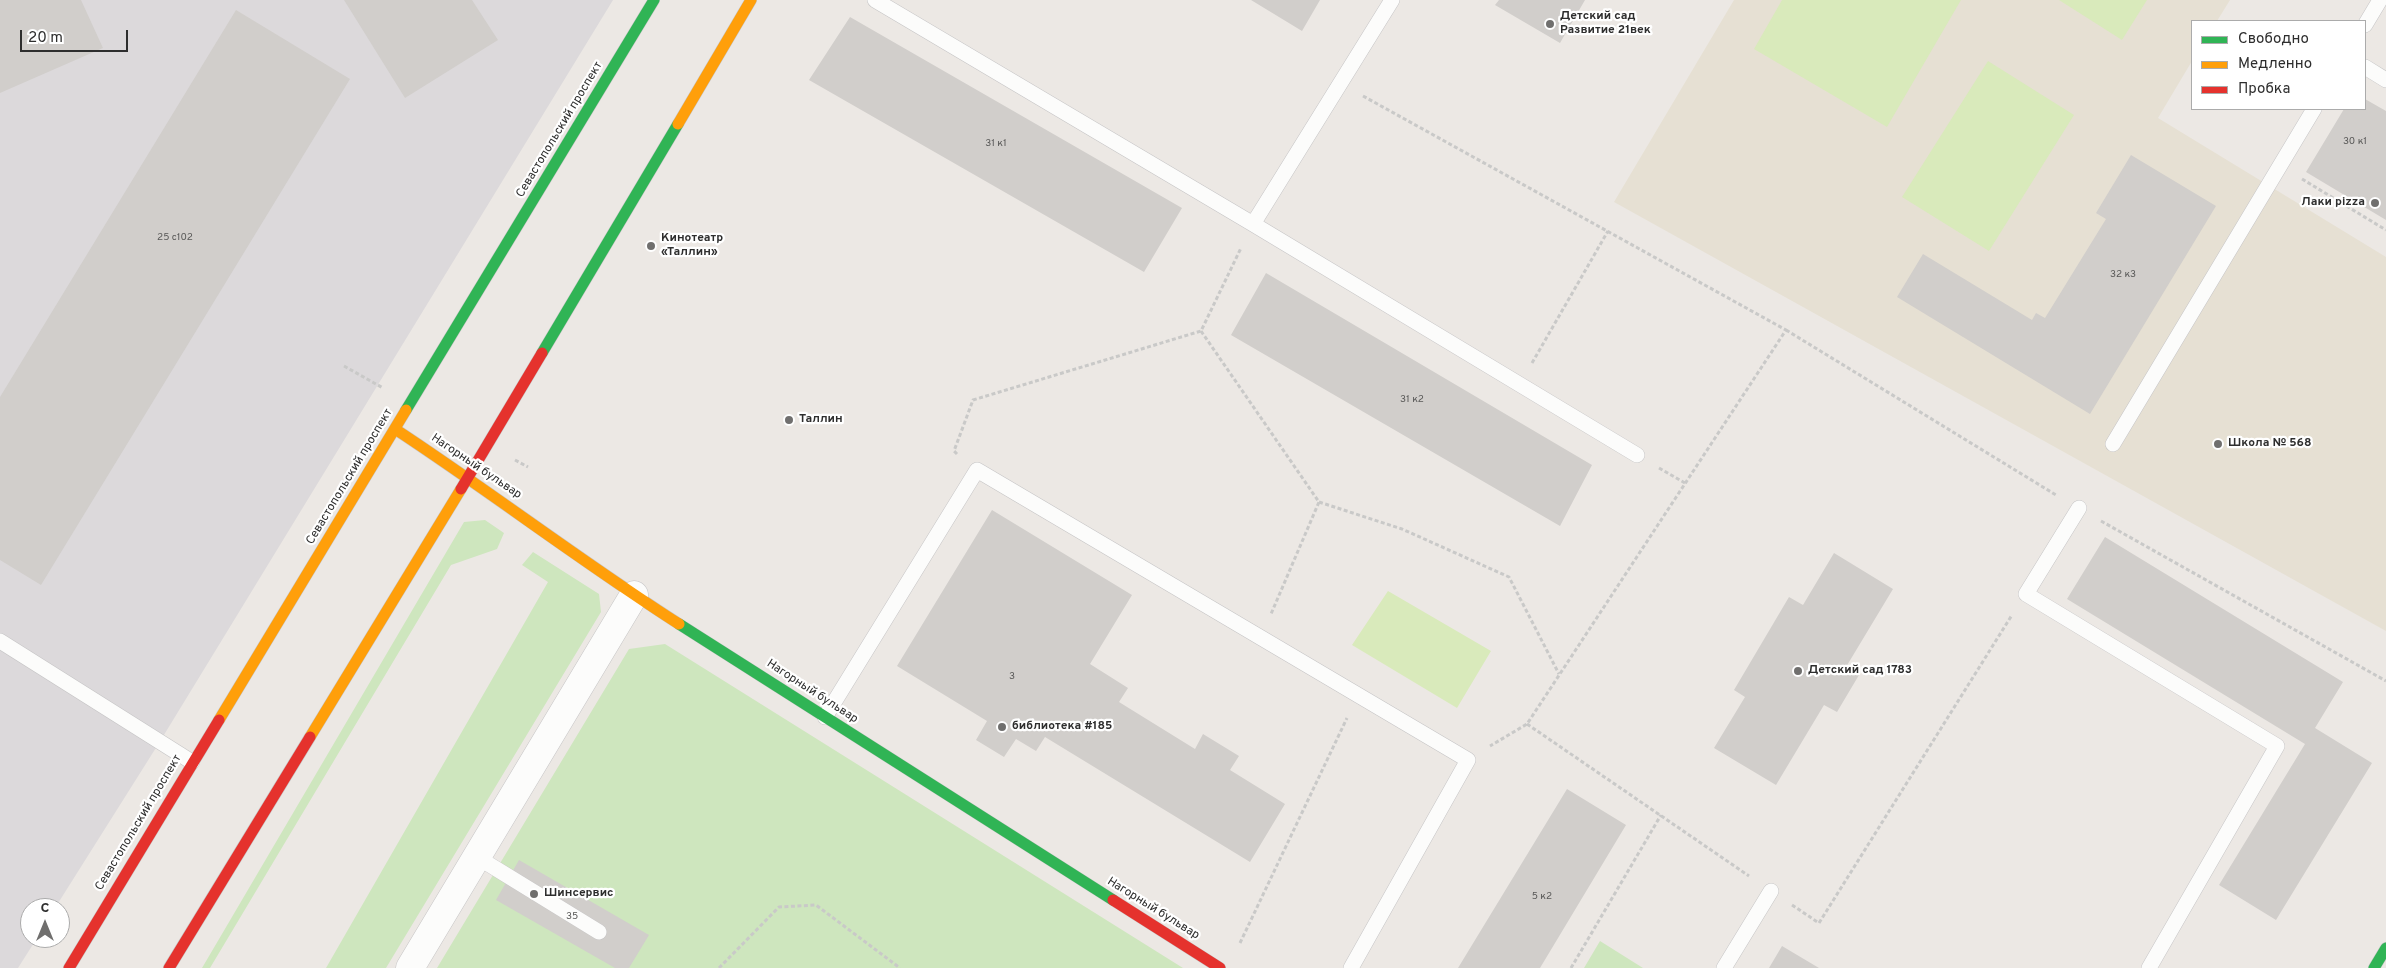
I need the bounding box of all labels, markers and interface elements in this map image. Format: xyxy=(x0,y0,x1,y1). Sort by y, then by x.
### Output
place label: Детский сад Развитие 21век xyxy=(1560,10,1651,38)
marker: Детский сад Развитие 21век xyxy=(1544,18,1556,30)
scale bar xyxy=(22,20,130,52)
legend xyxy=(2191,20,2366,110)
text: 20 m xyxy=(28,29,63,48)
text: Свободно xyxy=(2238,30,2309,49)
text: Медленно xyxy=(2238,55,2312,74)
street label: Севастопольский проспект xyxy=(514,59,606,201)
text: Пробка xyxy=(2238,80,2290,99)
house number: 30 к1 xyxy=(2343,136,2367,148)
house number: 31 к1 xyxy=(985,138,1007,150)
place label: Лаки pizza xyxy=(2301,196,2365,210)
marker: Лаки pizza xyxy=(2369,197,2381,209)
house number: 25 с102 xyxy=(157,232,193,244)
place label: Кинотеатр «Таллин» xyxy=(661,232,723,260)
marker: Кинотеатр «Таллин» xyxy=(645,240,657,252)
house number: 32 к3 xyxy=(2110,269,2136,281)
house number: 31 к2 xyxy=(1400,394,1424,406)
street label: Севастопольский проспект xyxy=(304,406,396,548)
place label: Таллин xyxy=(799,413,843,427)
marker: Таллин xyxy=(783,414,795,426)
street label: Нагорный бульвар xyxy=(428,431,524,503)
place label: Школа № 568 xyxy=(2228,437,2311,451)
marker: Школа № 568 xyxy=(2212,438,2224,450)
street label: Нагорный бульвар xyxy=(764,657,860,727)
place label: Детский сад 1783 xyxy=(1808,664,1912,678)
marker: Детский сад 1783 xyxy=(1792,665,1804,677)
house number: 3 xyxy=(1009,671,1015,683)
place label: библиотека #185 xyxy=(1012,720,1112,734)
marker: библиотека #185 xyxy=(996,721,1008,733)
street label: Севастопольский проспект xyxy=(93,752,185,894)
street label: Нагорный бульвар xyxy=(1104,875,1202,943)
place label: Шинсервис xyxy=(544,887,614,901)
marker: Шинсервис xyxy=(528,888,540,900)
house number: 5 к2 xyxy=(1532,891,1552,903)
north arrow xyxy=(20,898,70,948)
text: С xyxy=(41,900,49,917)
house number: 35 xyxy=(566,911,578,923)

